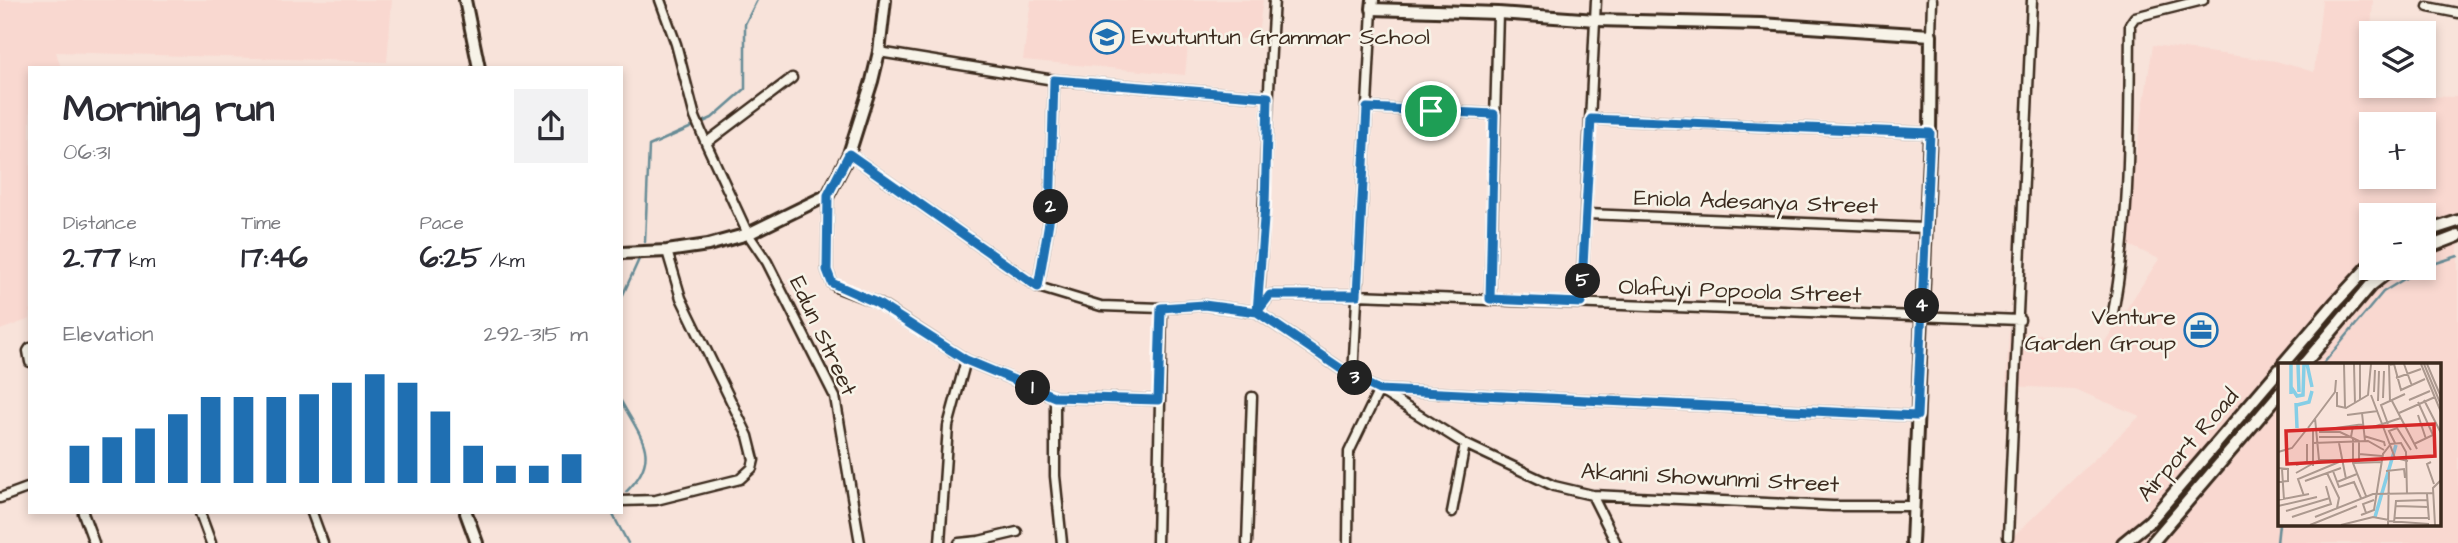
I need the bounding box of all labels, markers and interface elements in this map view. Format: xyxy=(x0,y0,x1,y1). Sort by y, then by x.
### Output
school or university icon: Ewutuntun Grammar School xyxy=(1088,18,1126,56)
place label: Ewutuntun Grammar School xyxy=(1132,21,1430,53)
map controls xyxy=(2359,21,2436,280)
button: layers xyxy=(2359,21,2436,98)
pin xyxy=(1401,81,1461,141)
text: Morning run xyxy=(63,84,275,136)
button: share xyxy=(514,89,588,163)
icon: arrive xyxy=(1412,92,1450,130)
button: + xyxy=(2359,112,2436,189)
text: 06:31 xyxy=(63,136,110,168)
street label: Eniola Adesanya Street xyxy=(1633,182,1879,223)
pin: 2 xyxy=(1034,190,1068,224)
text: 2 xyxy=(1045,193,1056,220)
button: − xyxy=(2359,203,2436,280)
text: Distance xyxy=(63,210,137,237)
text: Time xyxy=(241,210,281,237)
text: Pace xyxy=(420,210,464,237)
text: 2.77 xyxy=(63,237,121,279)
text: 17:46 xyxy=(241,237,308,279)
text: 6:25 xyxy=(420,237,482,279)
text: km xyxy=(121,248,155,275)
text: /km xyxy=(482,248,525,275)
pin: 5 xyxy=(1566,264,1600,298)
text: 5 xyxy=(1576,267,1589,294)
street label: Edun Street xyxy=(781,271,865,402)
street label: Olafuyi Popoola Street xyxy=(1618,271,1863,312)
pin: 4 xyxy=(1904,288,1940,324)
text: 4 xyxy=(1915,292,1928,319)
place label: Venture Garden Group xyxy=(2025,301,2176,359)
office icon: Venture Garden Group xyxy=(2182,311,2220,349)
text: Elevation xyxy=(63,318,154,350)
text: 292–315 m xyxy=(483,318,588,350)
pin: 3 xyxy=(1338,360,1372,396)
inset map xyxy=(2278,363,2440,526)
text: 3 xyxy=(1350,364,1359,391)
pin: 1 xyxy=(1016,370,1050,406)
text: 1 xyxy=(1031,374,1034,401)
street label: Airport Road xyxy=(2130,381,2246,509)
street label: Akanni Showunmi Street xyxy=(1580,455,1841,501)

